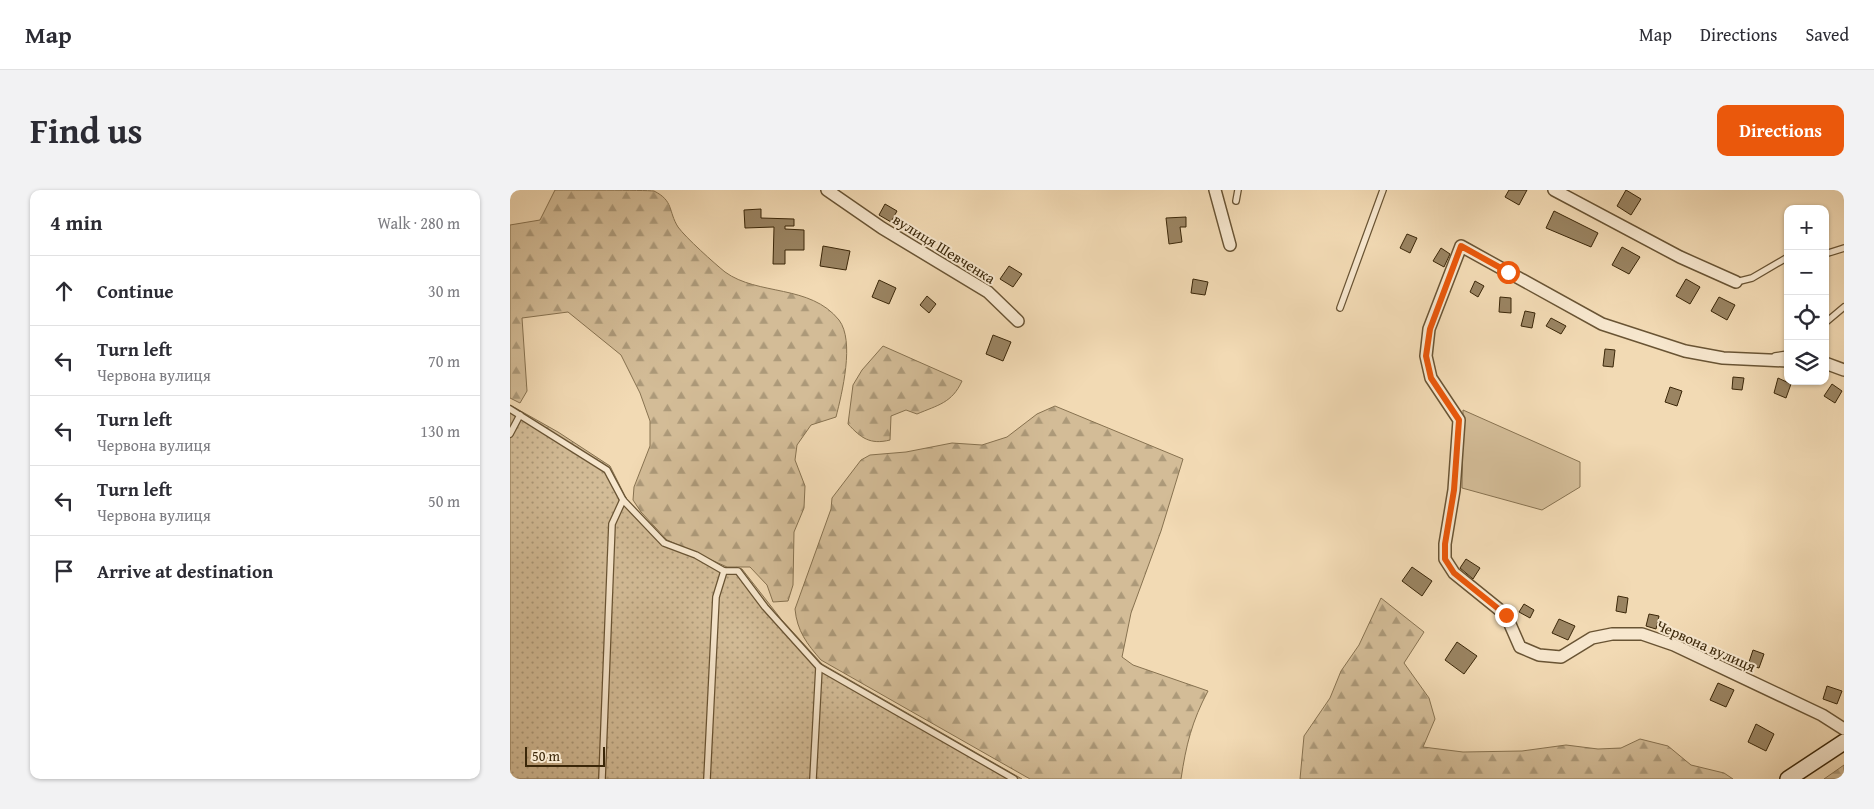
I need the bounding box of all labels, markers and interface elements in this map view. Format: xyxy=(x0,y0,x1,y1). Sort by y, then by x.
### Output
text: Map xyxy=(25,17,72,52)
text: Map xyxy=(1639,21,1672,48)
text: Directions xyxy=(1700,21,1777,48)
text: Saved xyxy=(1805,21,1849,48)
text: Find us xyxy=(30,105,143,156)
button: Directions xyxy=(1717,105,1844,156)
map controls xyxy=(1784,205,1829,385)
button: + xyxy=(1784,205,1829,250)
text: 4 min xyxy=(50,207,102,238)
street label: вулиця Шевченка xyxy=(889,209,1000,289)
text: Walk · 280 m xyxy=(377,211,460,235)
button: − xyxy=(1784,250,1829,295)
route start xyxy=(1497,261,1520,284)
icon: ahead xyxy=(50,277,78,305)
text: Continue xyxy=(97,277,174,305)
text: 30 m xyxy=(428,279,460,303)
button: locate xyxy=(1784,295,1829,340)
text: Turn left xyxy=(97,335,172,363)
button: layers xyxy=(1784,340,1829,385)
icon: left xyxy=(50,347,78,375)
text: 70 m xyxy=(428,349,460,373)
text: Червона вулиця xyxy=(97,363,211,387)
text: Turn left xyxy=(97,405,172,433)
icon: left xyxy=(50,417,78,445)
text: 130 m xyxy=(420,419,460,443)
text: Червона вулиця xyxy=(97,433,211,457)
text: Turn left xyxy=(97,475,172,503)
icon: left xyxy=(50,487,78,515)
text: 50 m xyxy=(428,489,460,513)
text: Червона вулиця xyxy=(97,503,211,527)
icon: arrive xyxy=(50,557,78,585)
text: Arrive at destination xyxy=(97,557,273,585)
route end xyxy=(1495,604,1518,627)
street label: Червона вулиця xyxy=(1653,614,1760,677)
scale bar xyxy=(525,744,605,767)
text: 50 m xyxy=(532,746,560,766)

